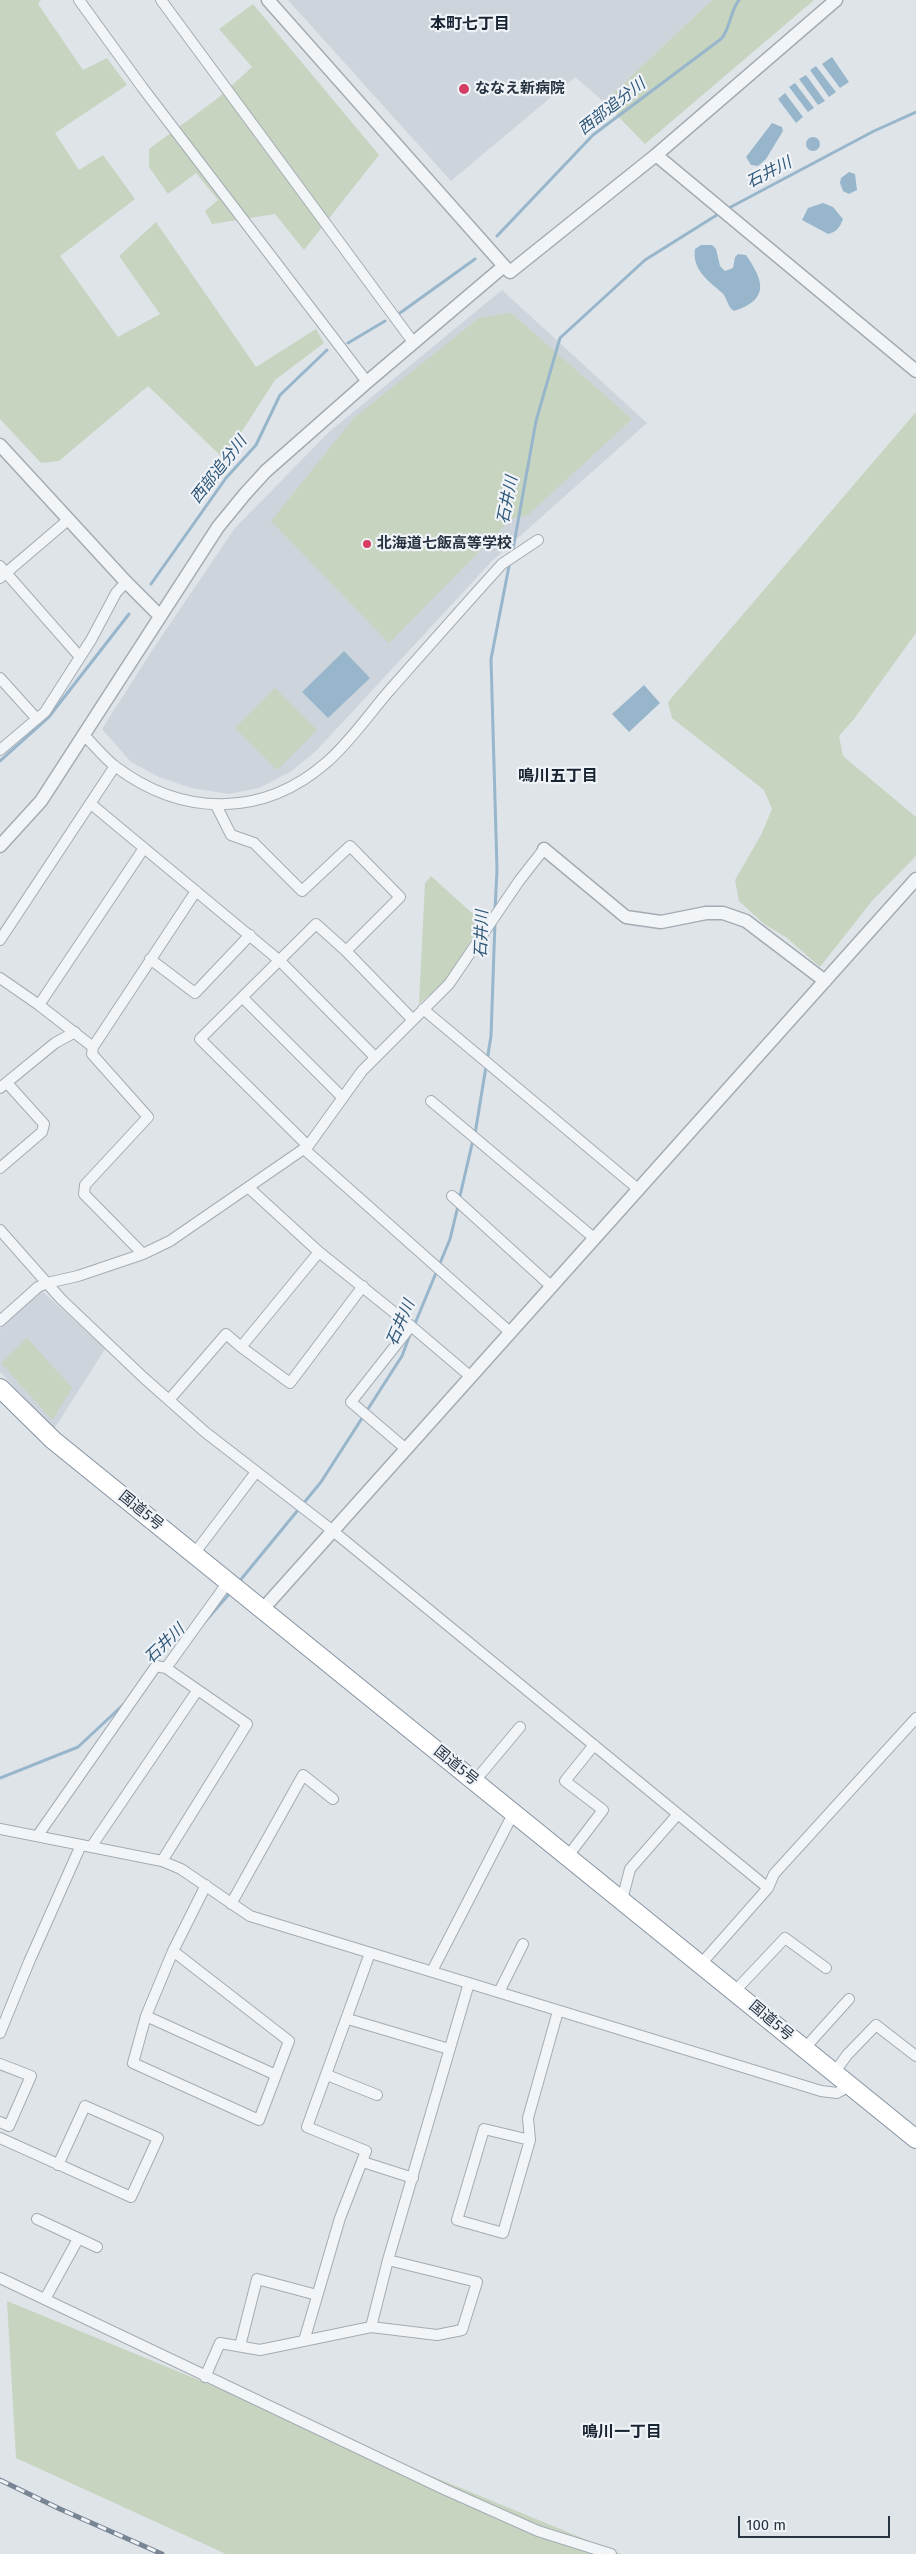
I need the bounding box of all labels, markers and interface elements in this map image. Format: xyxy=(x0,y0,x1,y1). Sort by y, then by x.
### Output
district label: 本町七丁目 xyxy=(430,15,510,35)
water label: 西部追分川 xyxy=(575,75,649,139)
place label: ななえ新病院 xyxy=(475,80,565,98)
marker: ななえ新病院 xyxy=(457,82,471,96)
water label: 石井川 xyxy=(743,154,795,192)
water label: 西部追分川 xyxy=(187,433,251,507)
water label: 石井川 xyxy=(494,475,522,525)
place label: 北海道七飯高等学校 xyxy=(377,535,512,553)
marker: 北海道七飯高等学校 xyxy=(361,538,373,550)
district label: 鳴川五丁目 xyxy=(518,767,598,787)
water label: 石井川 xyxy=(472,910,492,958)
water label: 石井川 xyxy=(383,1297,419,1349)
street label: 国道5号 xyxy=(115,1487,167,1535)
water label: 石井川 xyxy=(141,1620,189,1668)
street label: 国道5号 xyxy=(430,1742,482,1790)
street label: 国道5号 xyxy=(745,1997,797,2045)
district label: 鳴川一丁目 xyxy=(582,2423,662,2443)
scale bar xyxy=(741,2506,894,2538)
text: 100 m xyxy=(746,2516,786,2534)

